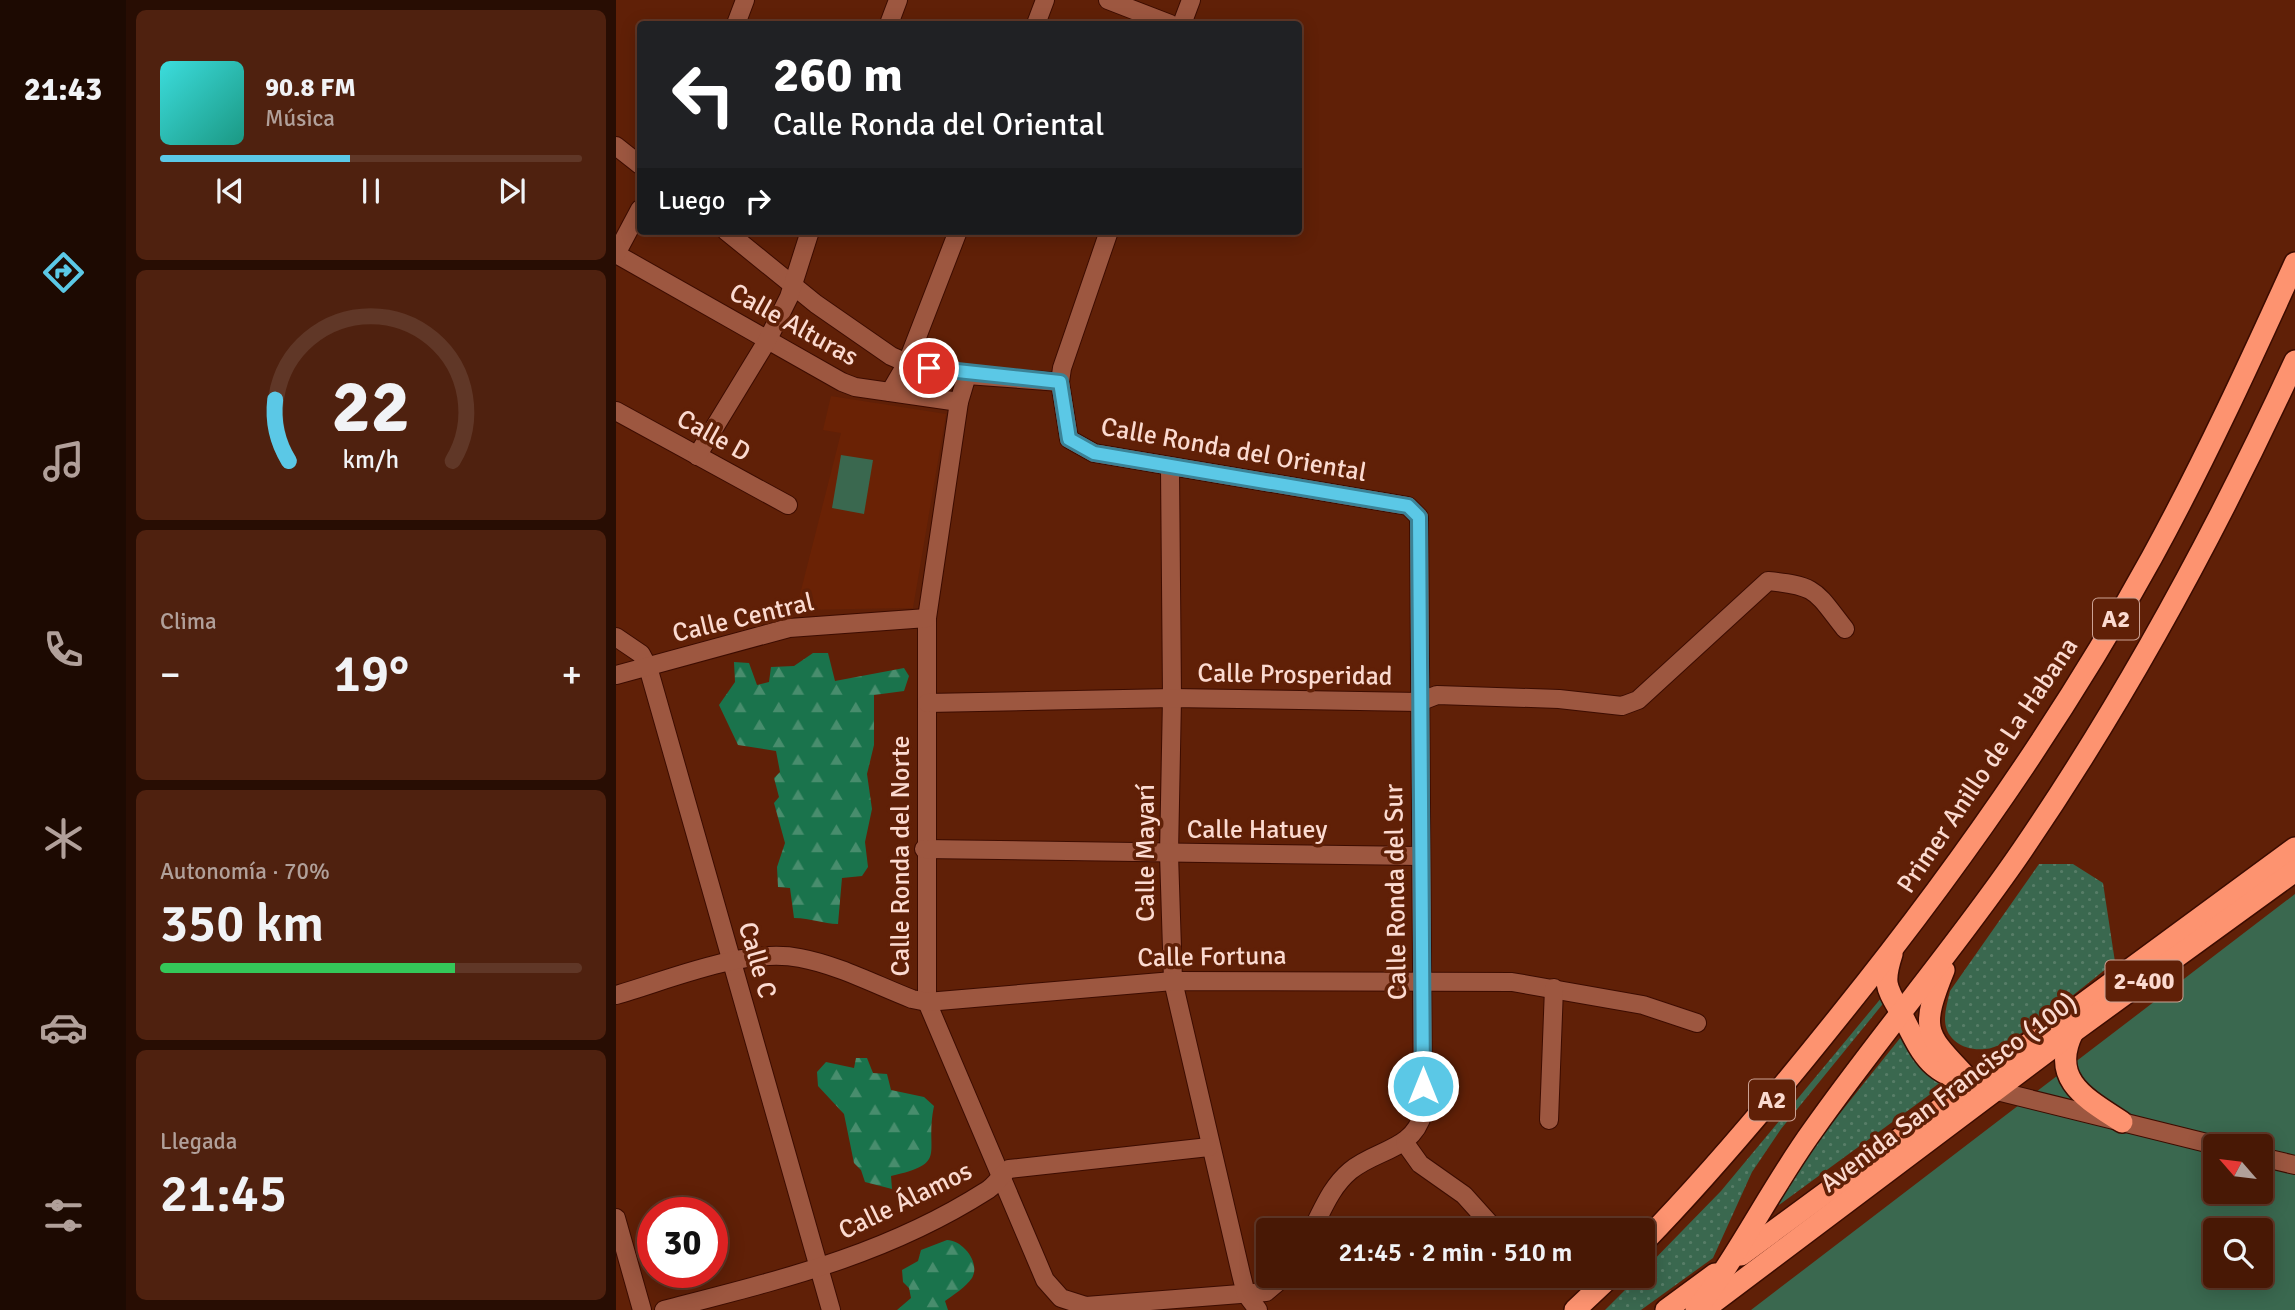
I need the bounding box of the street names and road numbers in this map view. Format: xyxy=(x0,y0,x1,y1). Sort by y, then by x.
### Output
street label: Calle Alturas xyxy=(724,276,863,373)
street label: Calle D xyxy=(671,403,756,469)
street label: Calle Ronda del Oriental xyxy=(1098,411,1369,489)
street label: Calle Central xyxy=(669,586,817,650)
road number: A2 xyxy=(2093,598,2139,640)
street label: Primer Anillo de La Habana xyxy=(1890,632,2085,899)
street label: Calle Prosperidad xyxy=(1197,657,1393,693)
street label: Calle Ronda del Norte xyxy=(885,735,917,977)
street label: Calle Ronda del Sur xyxy=(1378,783,1414,1000)
street label: Calle Mayarí xyxy=(1130,784,1162,922)
street label: Calle Hatuey xyxy=(1187,814,1327,846)
street label: Calle C xyxy=(731,918,783,1002)
street label: Calle Fortuna xyxy=(1137,940,1287,974)
road number: 2-400 xyxy=(2106,960,2182,1001)
street label: Avenida San Francisco (100) xyxy=(1814,986,2083,1200)
road number: A2 xyxy=(1749,1080,1795,1120)
street label: Calle Álamos xyxy=(834,1155,977,1247)

